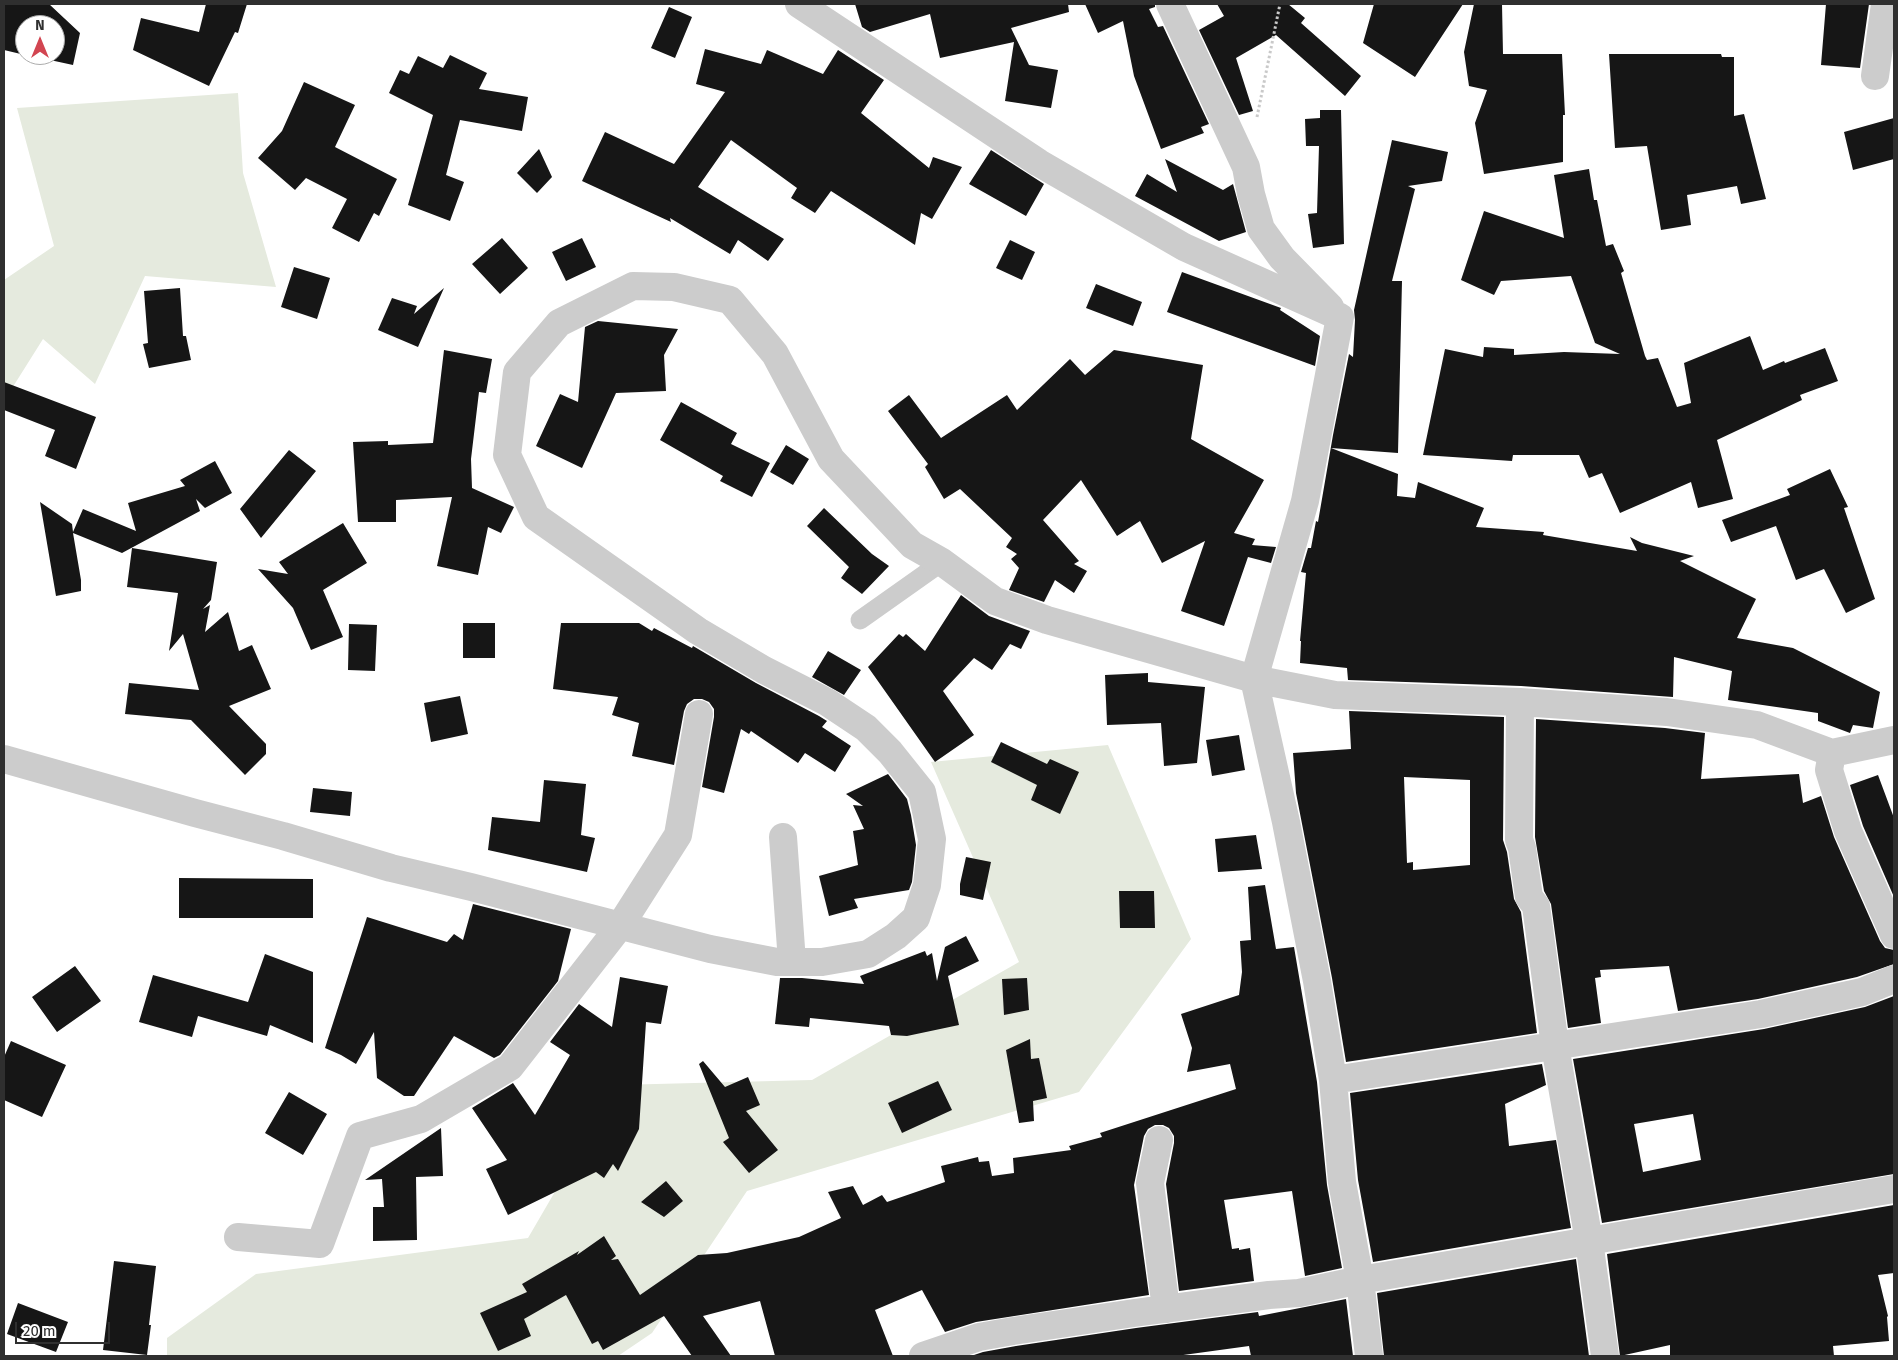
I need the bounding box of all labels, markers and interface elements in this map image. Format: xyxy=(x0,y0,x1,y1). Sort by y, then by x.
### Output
north arrow xyxy=(15,15,65,65)
text: N xyxy=(35,17,45,34)
scale bar xyxy=(18,1312,112,1344)
text: 20 m xyxy=(23,1322,56,1340)

